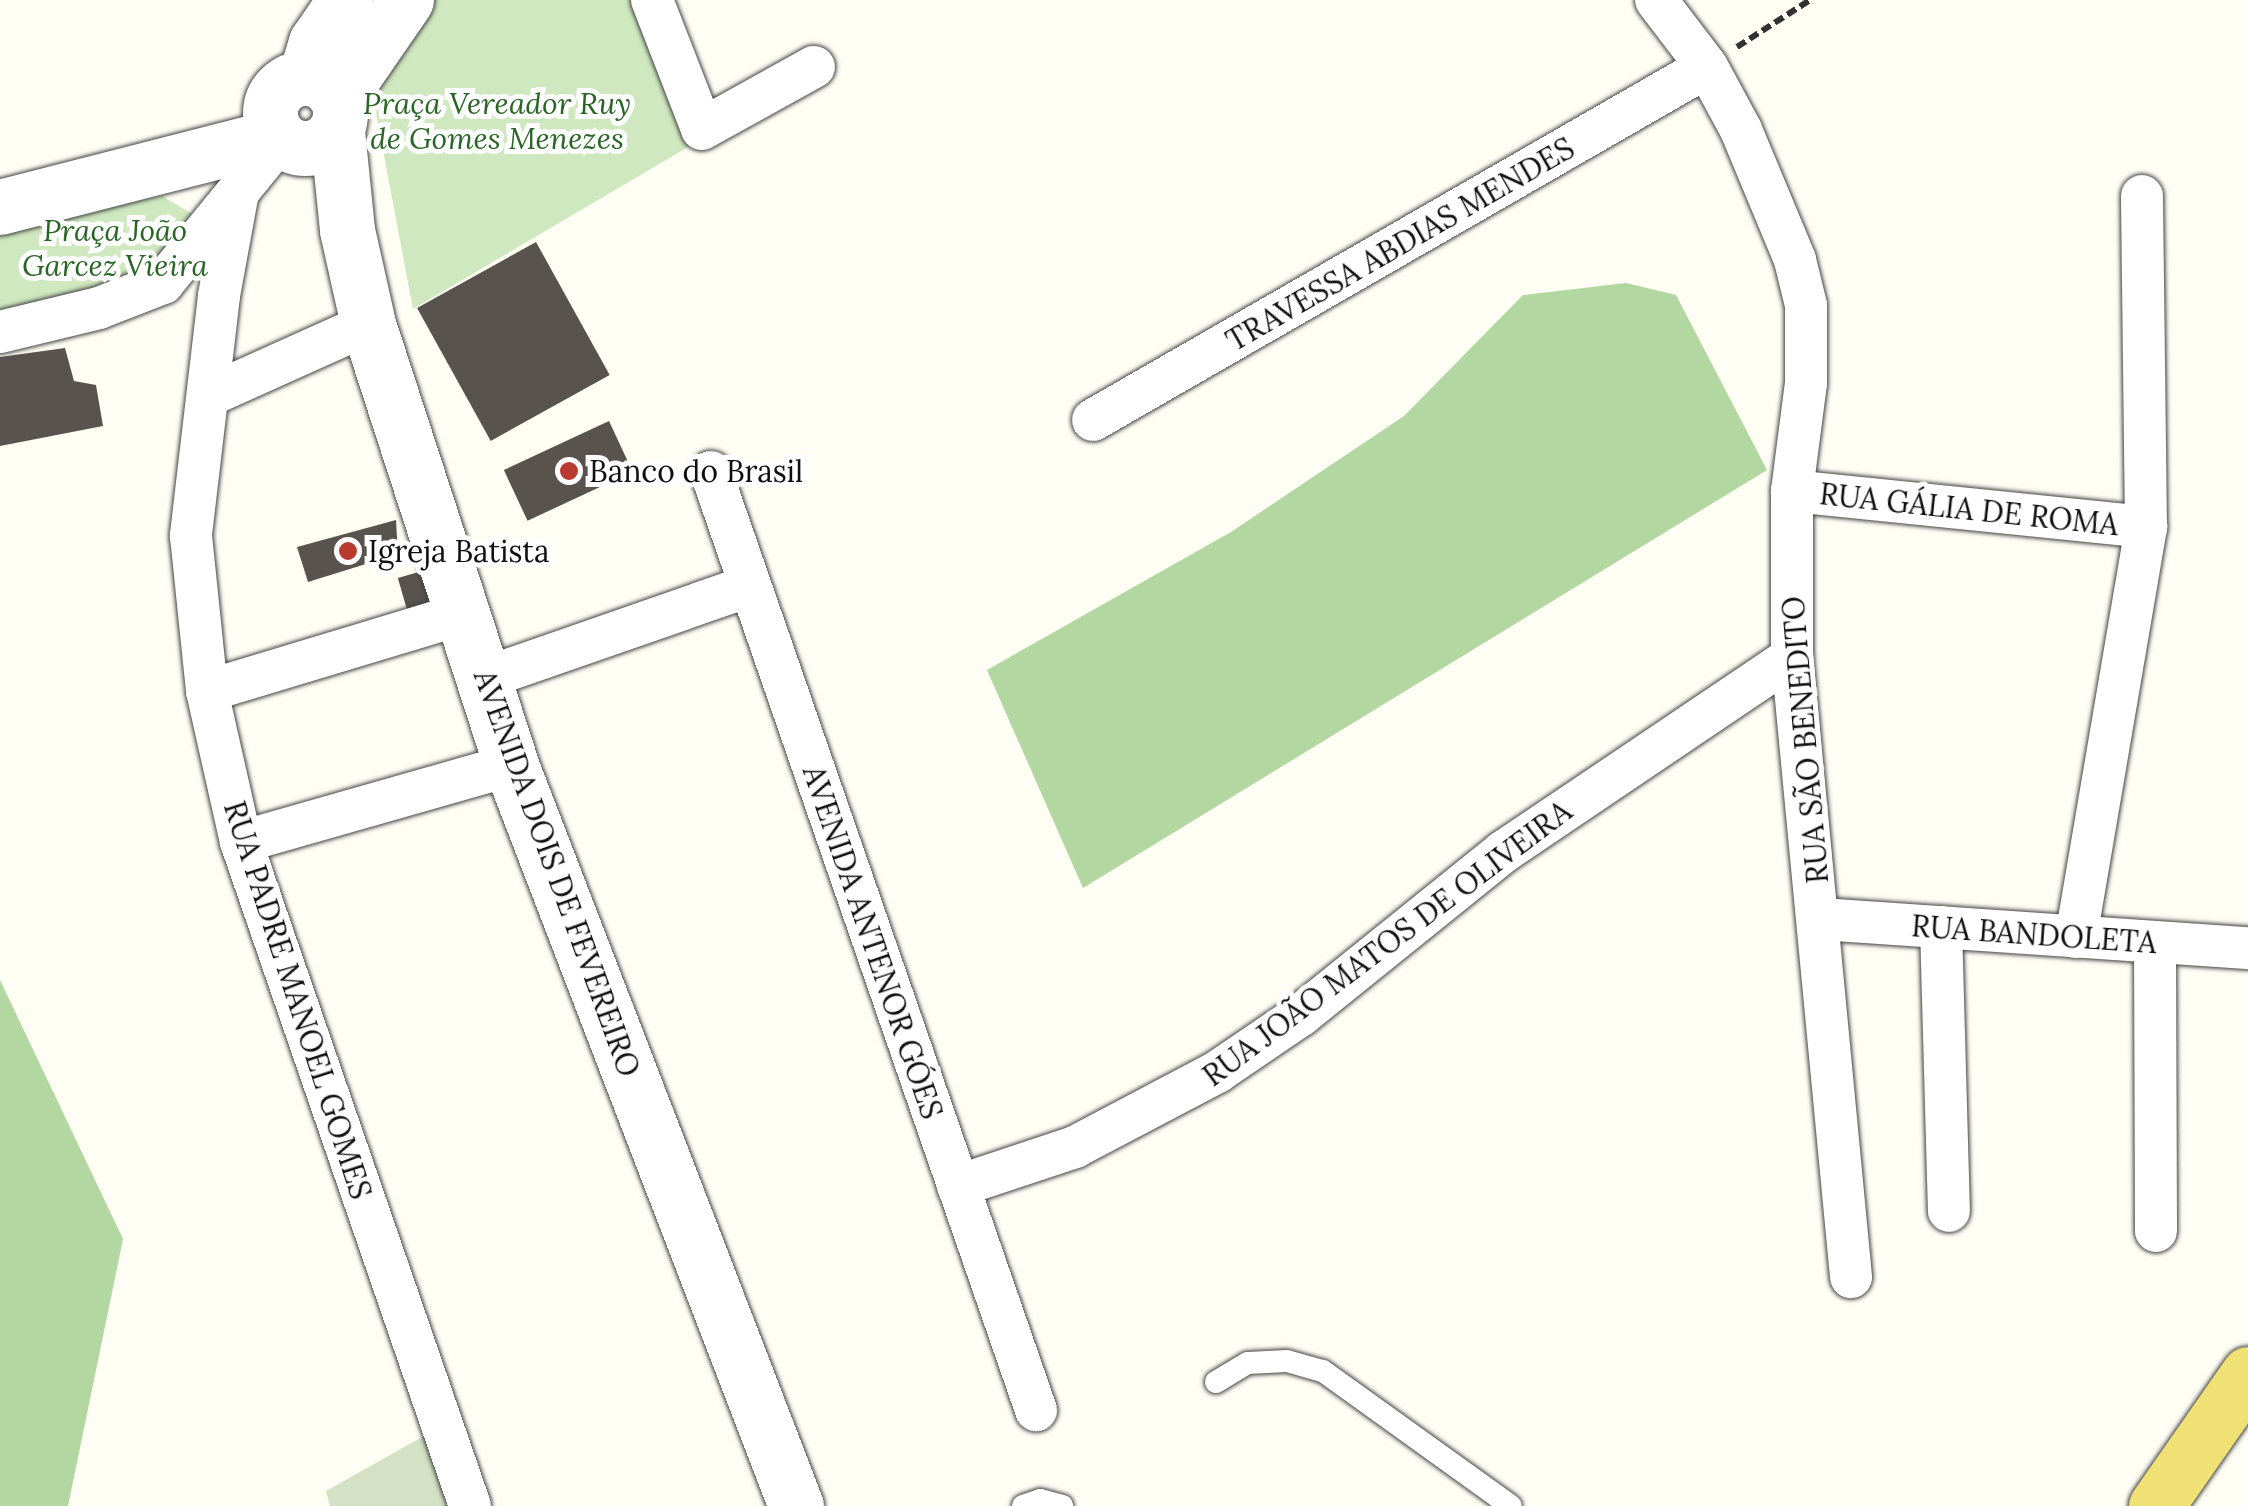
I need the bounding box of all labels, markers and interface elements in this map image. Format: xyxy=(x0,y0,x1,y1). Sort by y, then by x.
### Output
park label: Praça Vereador Ruy de Gomes Menezes xyxy=(363,85,631,156)
street label: TRAVESSA ABDIAS MENDES xyxy=(1220,129,1580,359)
park label: Praça João Garcez Vieira xyxy=(22,212,208,282)
place label: Banco do Brasil xyxy=(589,453,803,489)
marker: Banco do Brasil xyxy=(558,460,580,482)
street label: RUA GÁLIA DE ROMA xyxy=(1818,475,2120,543)
place label: Igreja Batista xyxy=(368,533,549,569)
marker: Igreja Batista xyxy=(337,540,359,562)
street label: RUA SÃO BENEDITO xyxy=(1775,595,1835,885)
street label: AVENIDA DOIS DE FEVEREIRO xyxy=(466,665,648,1081)
street label: AVENIDA ANTENOR GÓES xyxy=(796,761,950,1123)
street label: RUA JOÃO MATOS DE OLIVEIRA xyxy=(1196,792,1578,1094)
street label: RUA PADRE MANOEL GOMES xyxy=(217,796,379,1204)
street label: RUA BANDOLETA xyxy=(1910,907,2158,961)

